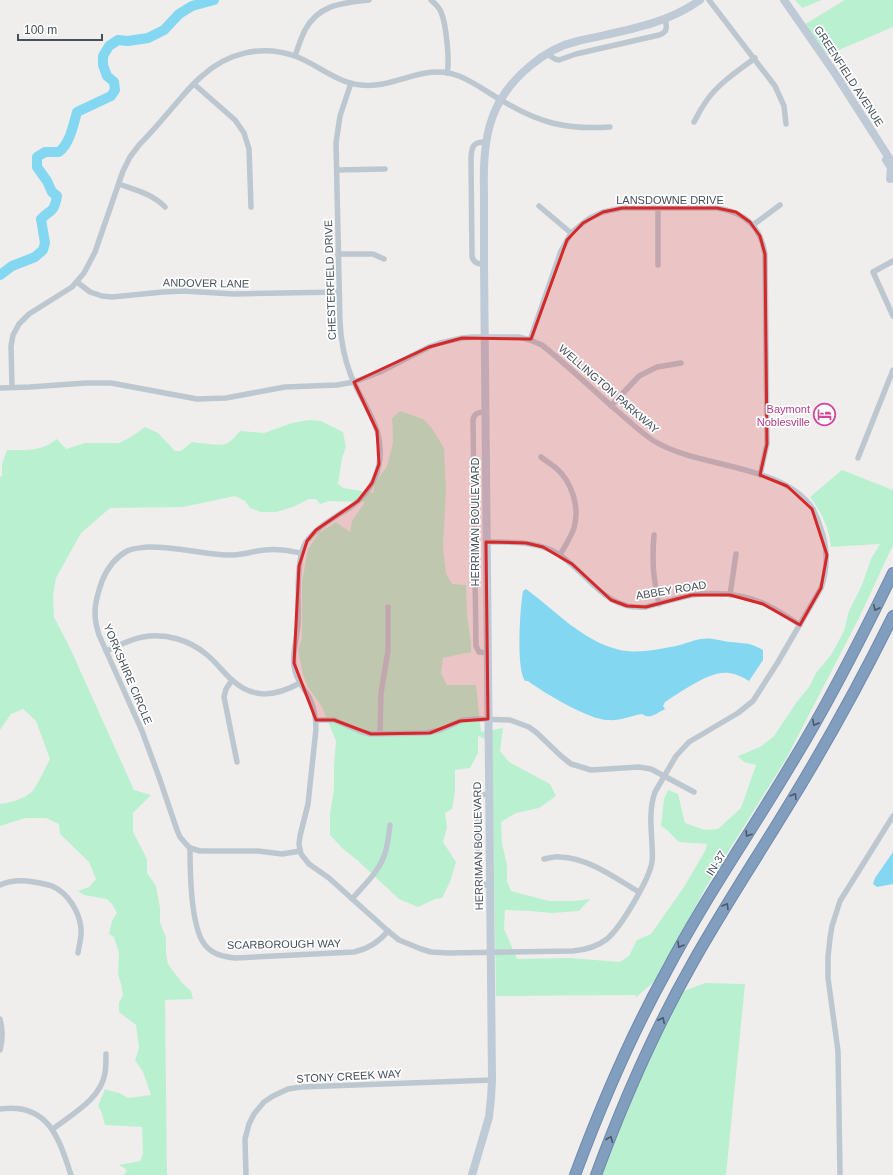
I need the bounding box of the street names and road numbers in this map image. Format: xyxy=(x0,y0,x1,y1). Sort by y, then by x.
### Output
street label: GREENFIELD AVENUE xyxy=(812,24,886,128)
street label: LANSDOWNE DRIVE xyxy=(616,194,724,206)
street label: CHESTERFIELD DRIVE xyxy=(322,220,338,340)
street label: ANDOVER LANE xyxy=(163,276,249,290)
street label: WELLINGTON PARKWAY xyxy=(557,342,662,436)
street label: HERRIMAN BOULEVARD xyxy=(469,458,481,586)
street label: ABBEY ROAD xyxy=(635,578,707,602)
street label: YORKSHIRE CIRCLE xyxy=(101,622,155,726)
street label: HERRIMAN BOULEVARD xyxy=(471,781,485,910)
street label: IN-37 xyxy=(704,848,728,878)
street label: SCARBOROUGH WAY xyxy=(227,937,342,951)
street label: STONY CREEK WAY xyxy=(296,1067,403,1085)

